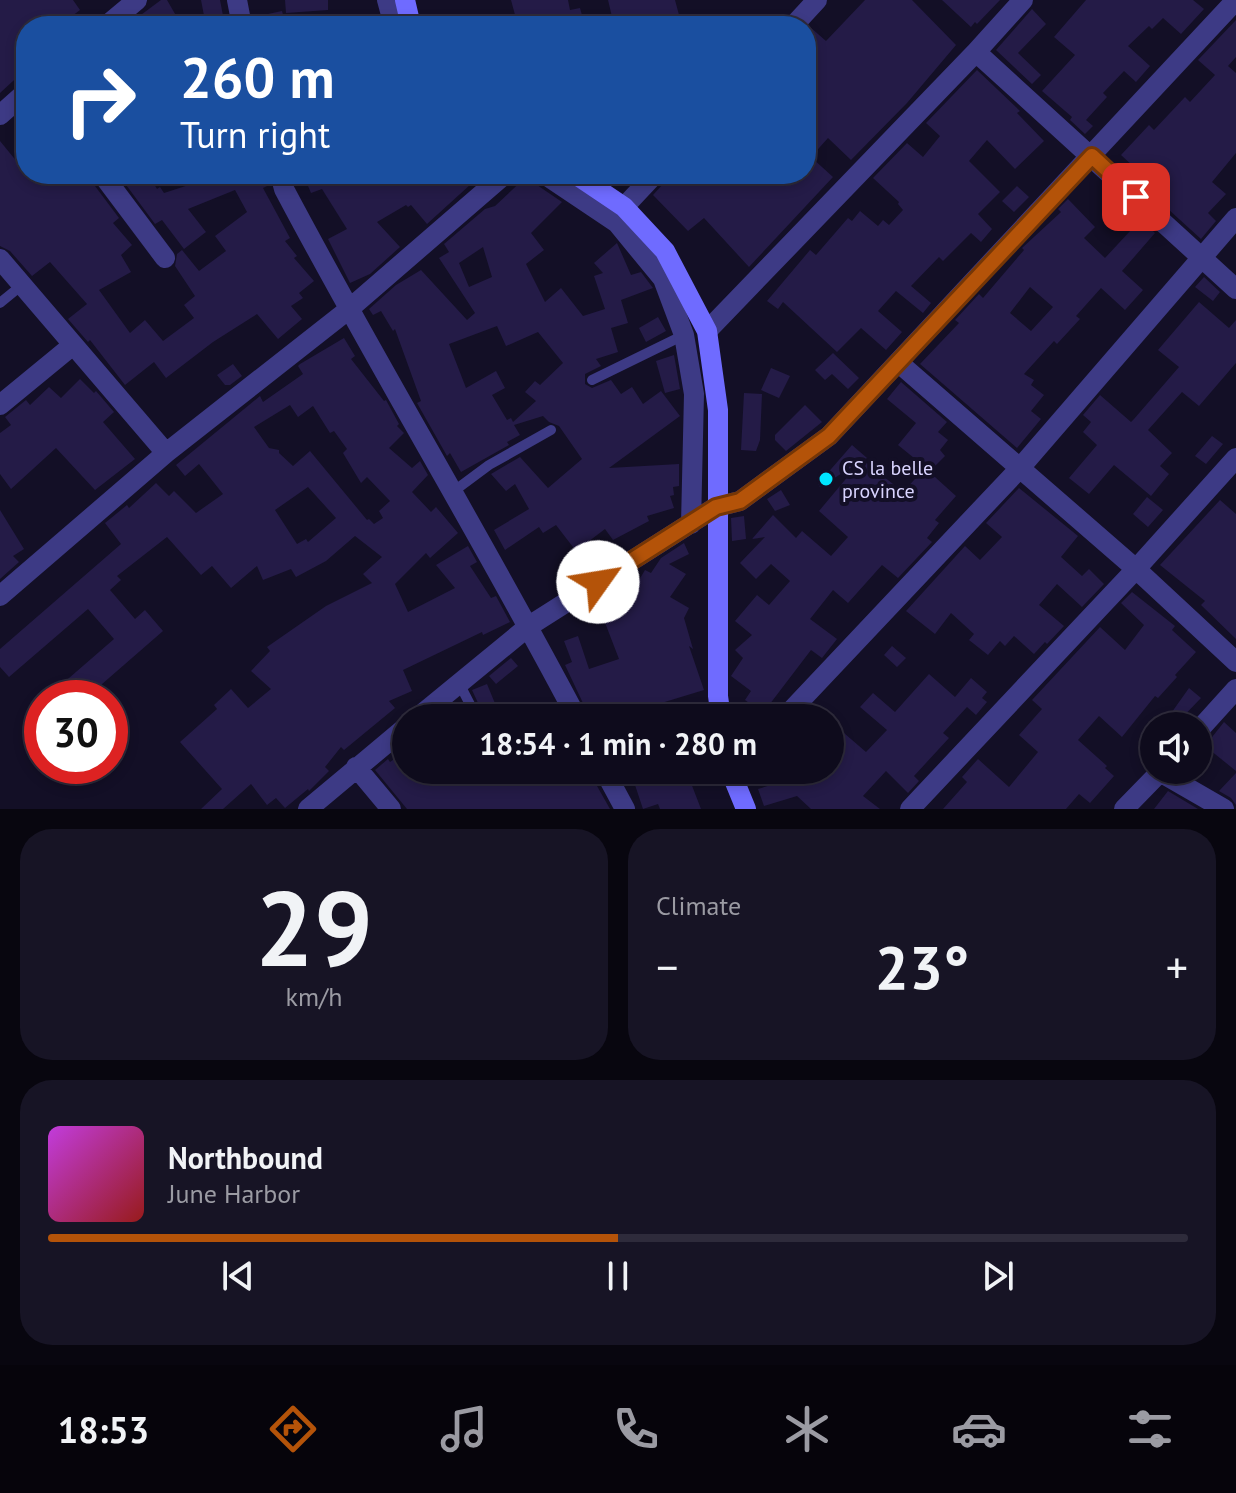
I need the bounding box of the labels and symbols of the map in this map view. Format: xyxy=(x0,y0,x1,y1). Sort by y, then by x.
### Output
pin xyxy=(1102,163,1170,231)
place label: CS la belle province xyxy=(842,455,933,504)
marker: CS la belle province xyxy=(817,470,835,488)
position arrow xyxy=(556,540,640,624)
speed limit sign: 30 xyxy=(24,680,128,784)

